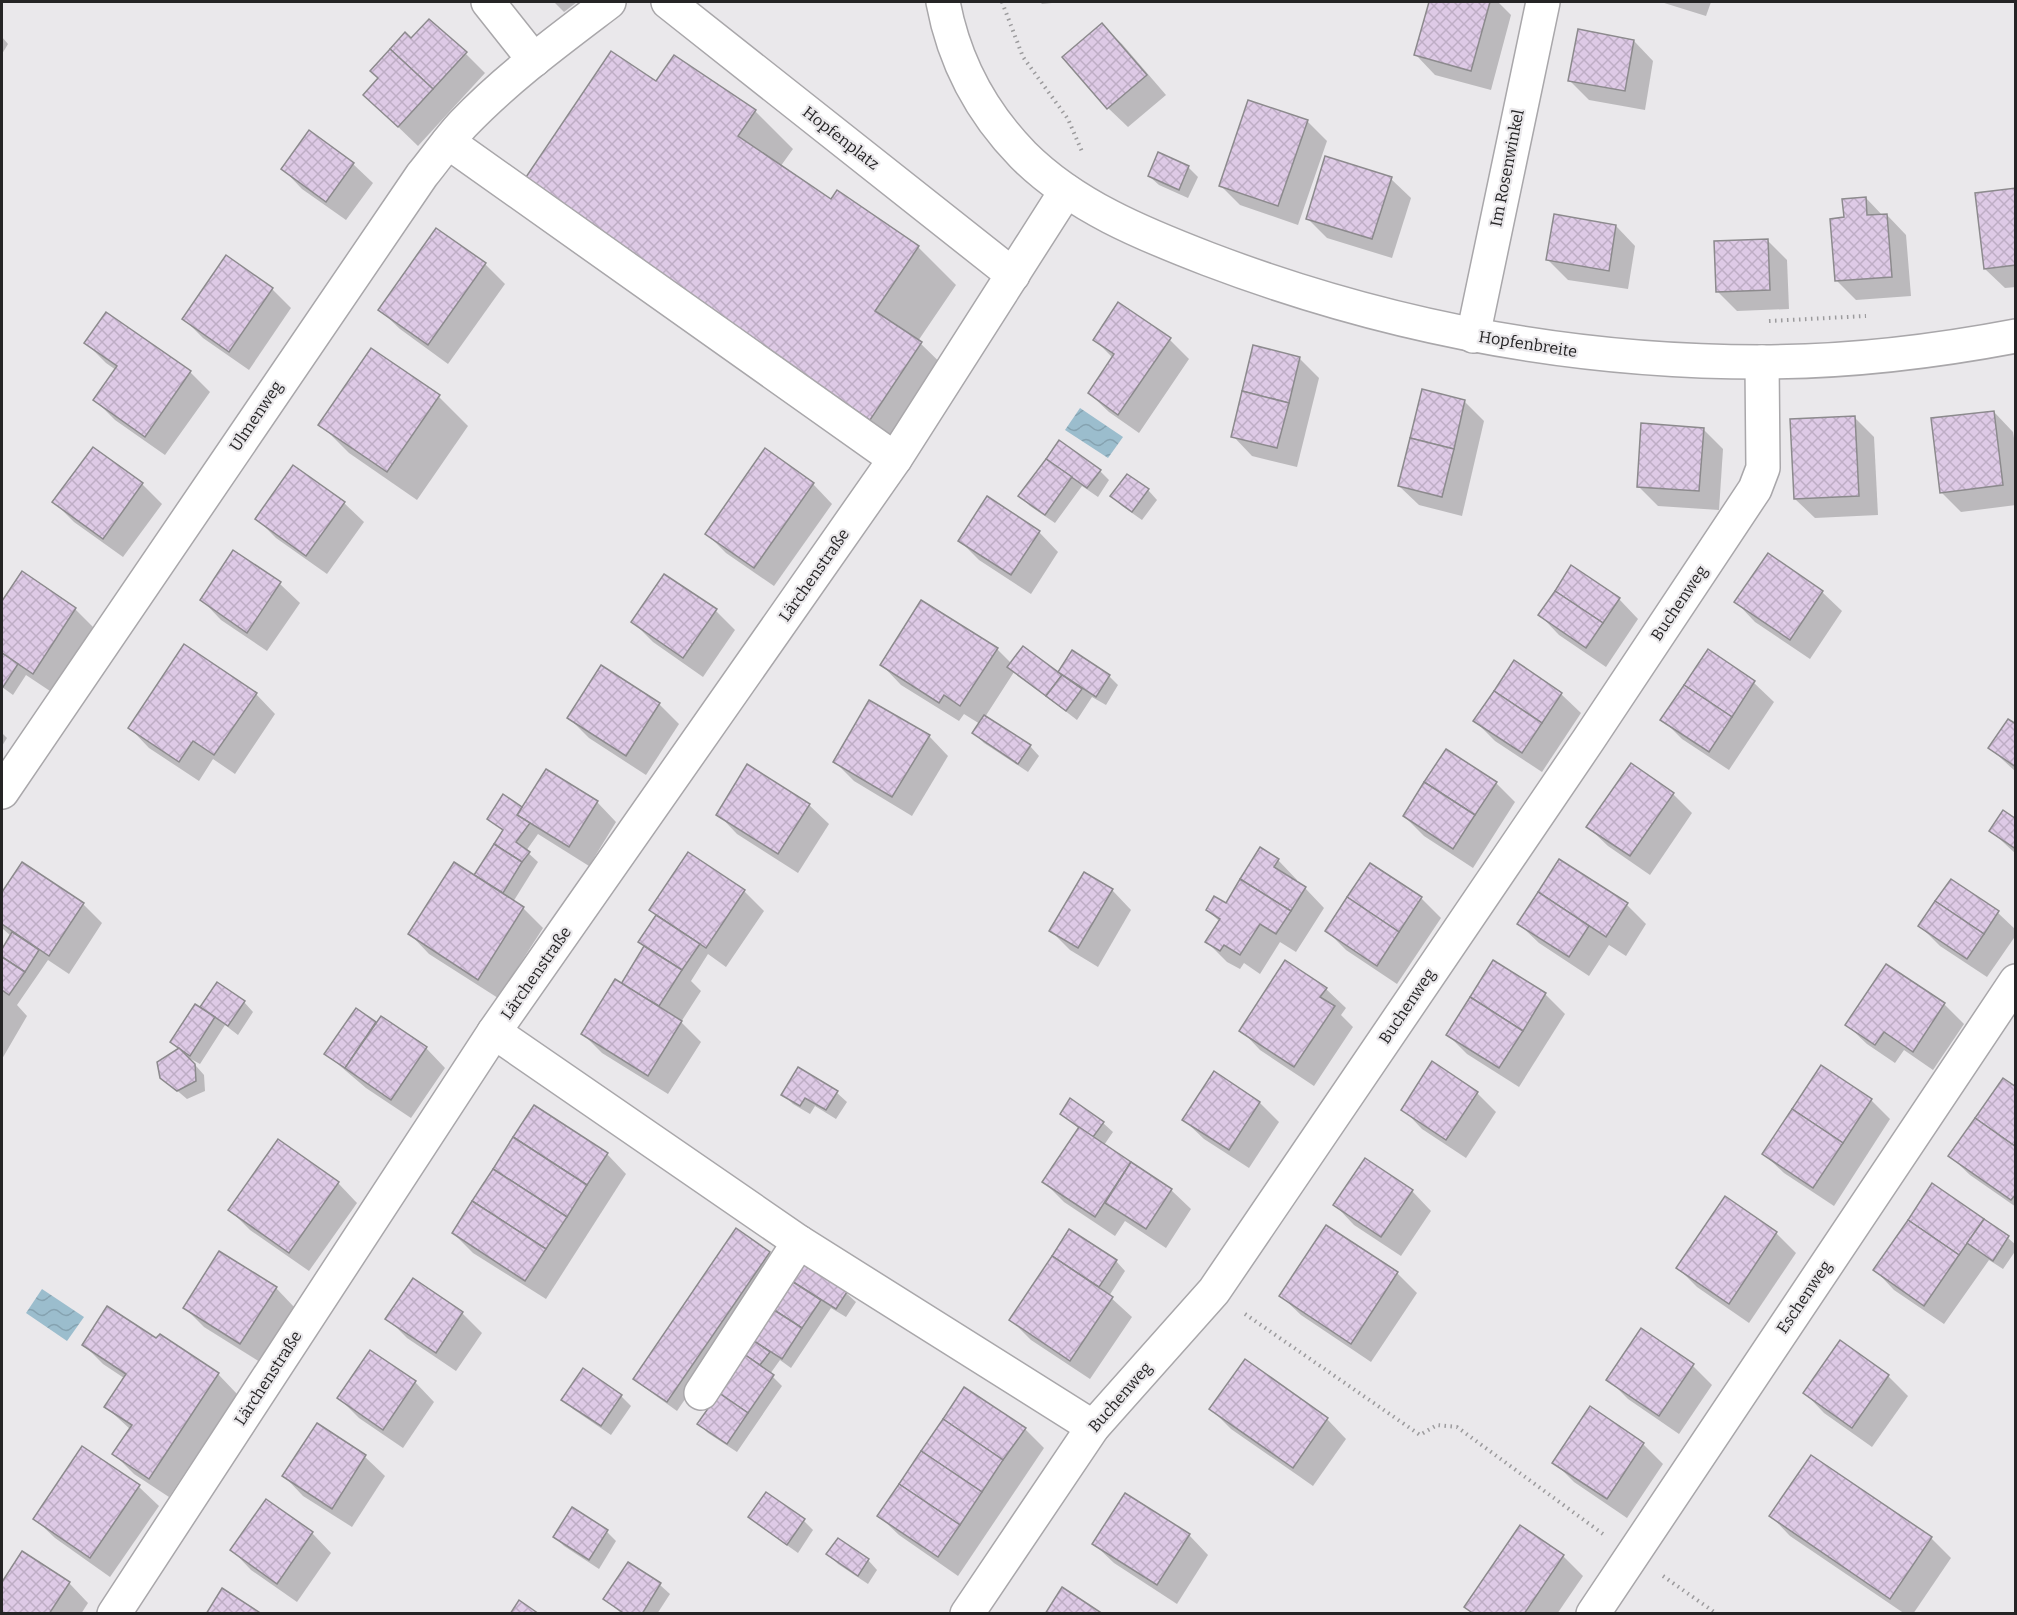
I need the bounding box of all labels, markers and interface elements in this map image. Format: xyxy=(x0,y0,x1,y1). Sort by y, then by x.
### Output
street label: Hopfenplatz xyxy=(799,102,883,174)
street label: Im Rosenwinkel xyxy=(1486,107,1528,228)
street label: Hopfenbreite xyxy=(1477,327,1579,361)
street label: Ulmenweg xyxy=(226,377,286,455)
street label: Lärchenstraße xyxy=(775,525,853,625)
street label: Buchenweg xyxy=(1647,562,1711,644)
street label: Lärchenstraße xyxy=(497,923,575,1023)
street label: Buchenweg xyxy=(1375,965,1439,1047)
street label: Eschenweg xyxy=(1773,1257,1835,1337)
street label: Lärchenstraße xyxy=(230,1327,306,1429)
street label: Buchenweg xyxy=(1084,1358,1156,1436)

